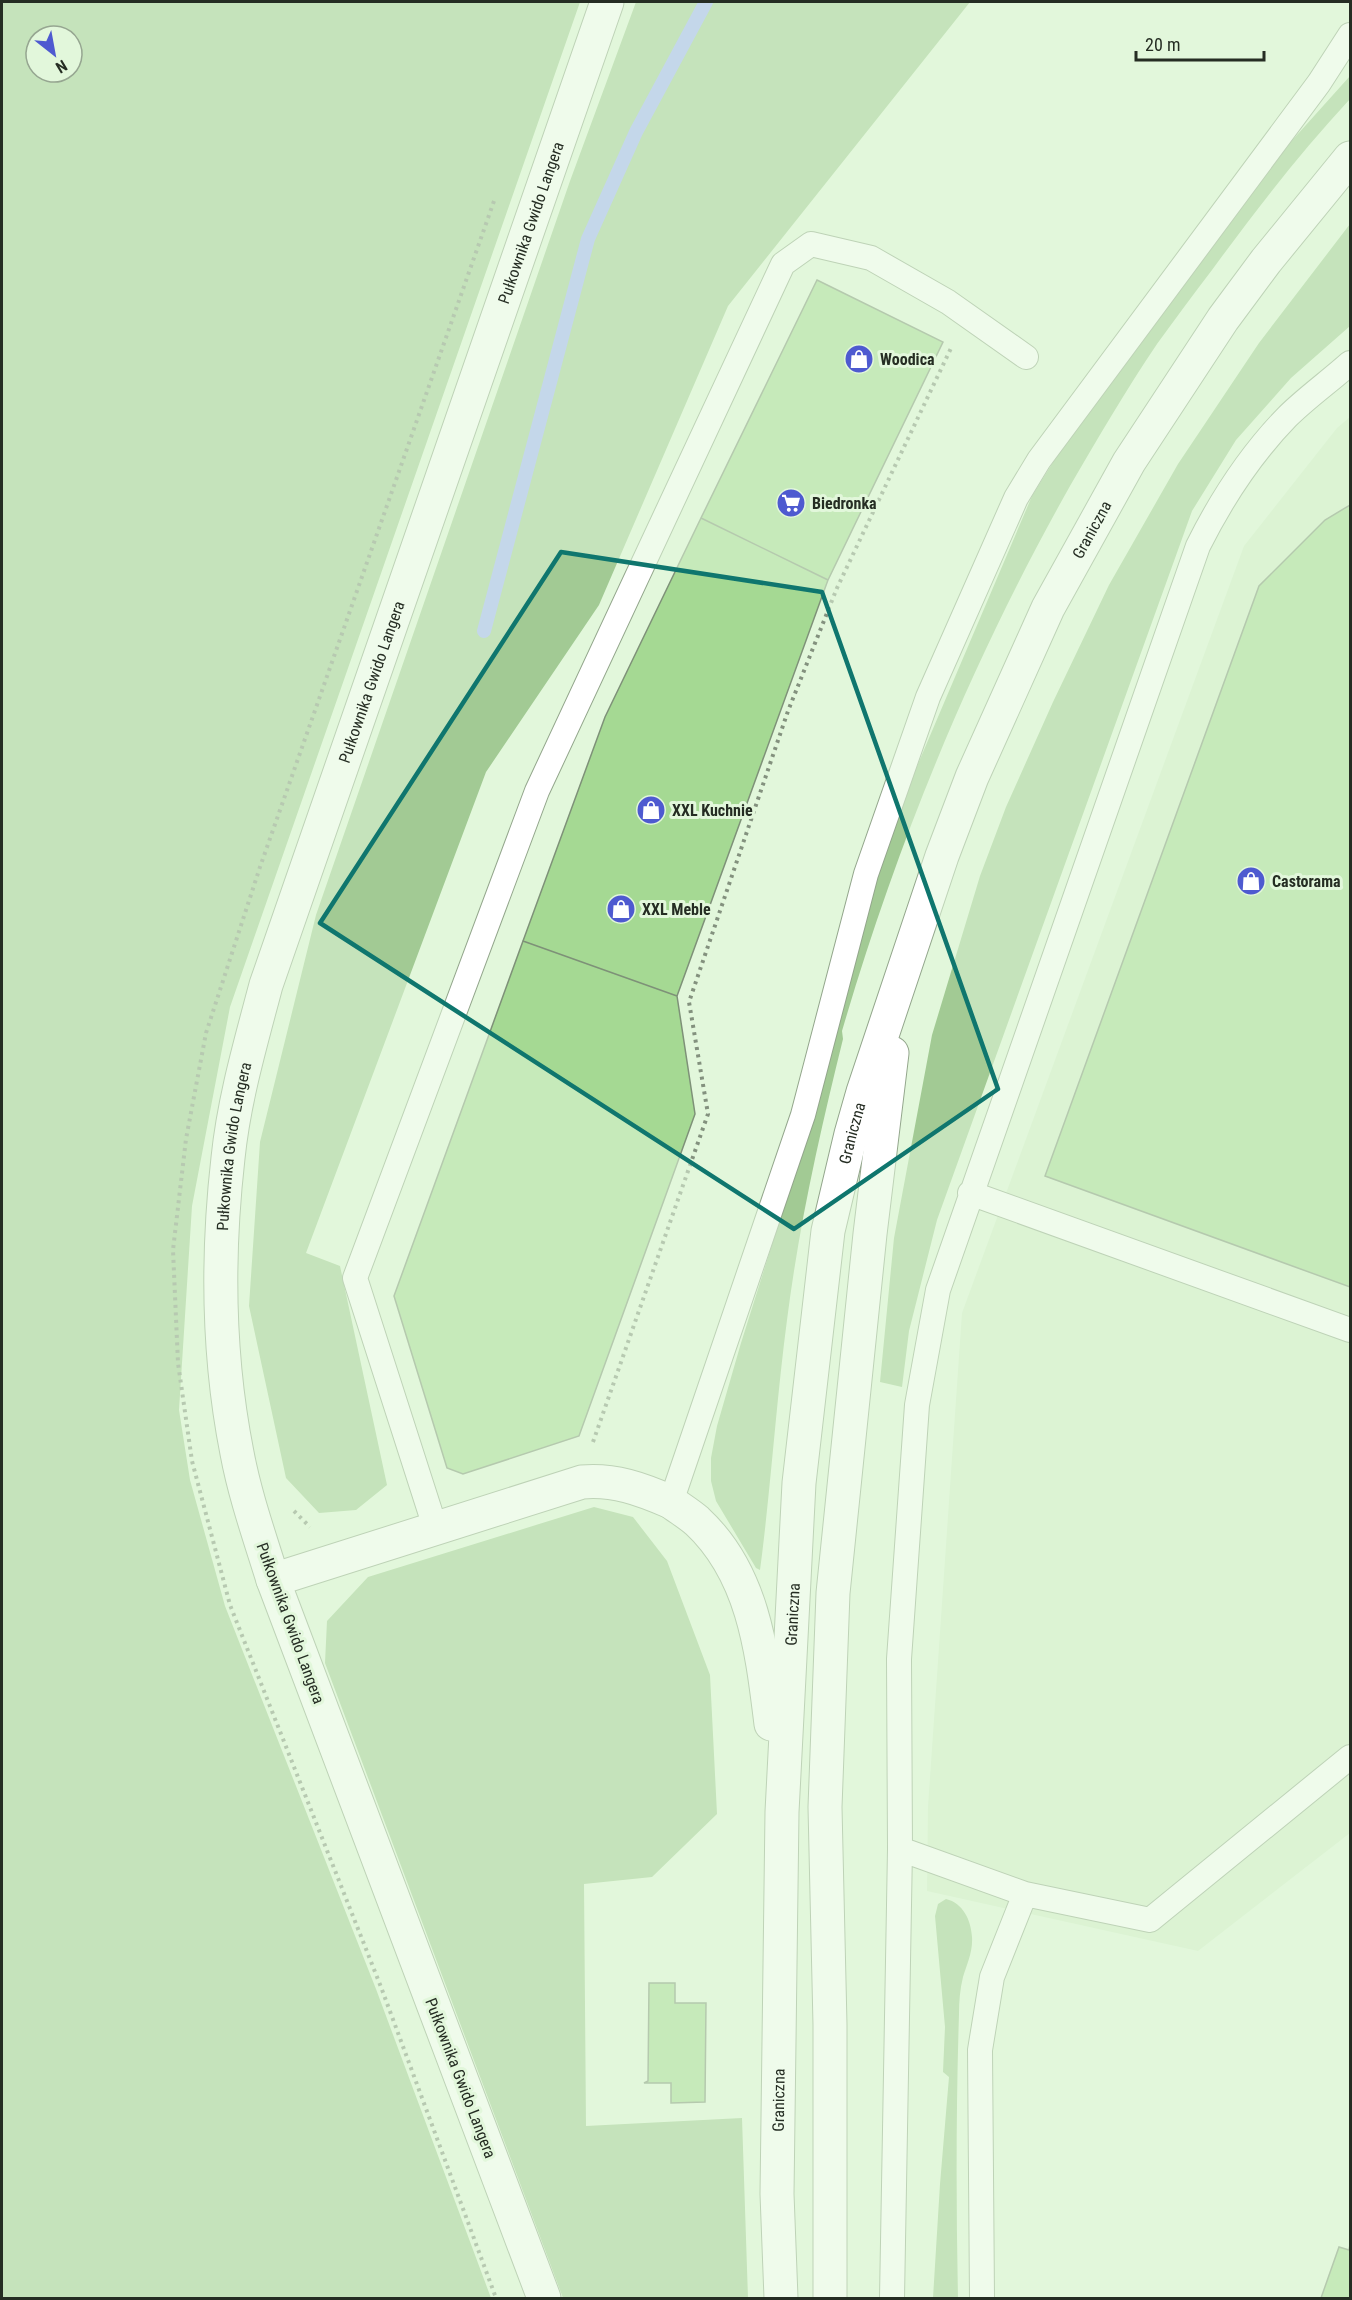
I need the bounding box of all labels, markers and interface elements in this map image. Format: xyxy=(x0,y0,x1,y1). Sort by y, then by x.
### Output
north arrow xyxy=(24,24,84,84)
scale bar xyxy=(1136,24,1264,62)
text: 20 m xyxy=(1145,34,1180,55)
text: N xyxy=(52,56,71,77)
street label: Pułkownika Gwido Langera xyxy=(494,139,568,306)
shop icon: Woodica xyxy=(843,343,875,375)
place label: Woodica xyxy=(880,350,935,369)
supermarket icon: Biedronka xyxy=(775,487,807,519)
place label: Biedronka xyxy=(812,494,877,513)
street label: Graniczna xyxy=(1068,498,1116,562)
street label: Pułkownika Gwido Langera xyxy=(335,599,408,765)
shop icon: XXL Kuchnie xyxy=(635,794,667,826)
place label: XXL Kuchnie xyxy=(672,801,753,820)
shop icon: Castorama xyxy=(1235,865,1267,897)
place label: Castorama xyxy=(1272,872,1341,891)
shop icon: XXL Meble xyxy=(605,893,637,925)
place label: XXL Meble xyxy=(642,900,711,919)
street label: Pułkownika Gwido Langera xyxy=(213,1060,255,1231)
street label: Graniczna xyxy=(835,1100,870,1166)
street label: Pułkownika Gwido Langera xyxy=(253,1540,329,1706)
street label: Graniczna xyxy=(782,1582,804,1646)
street label: Pułkownika Gwido Langera xyxy=(421,1995,500,2161)
street label: Graniczna xyxy=(769,2068,789,2132)

